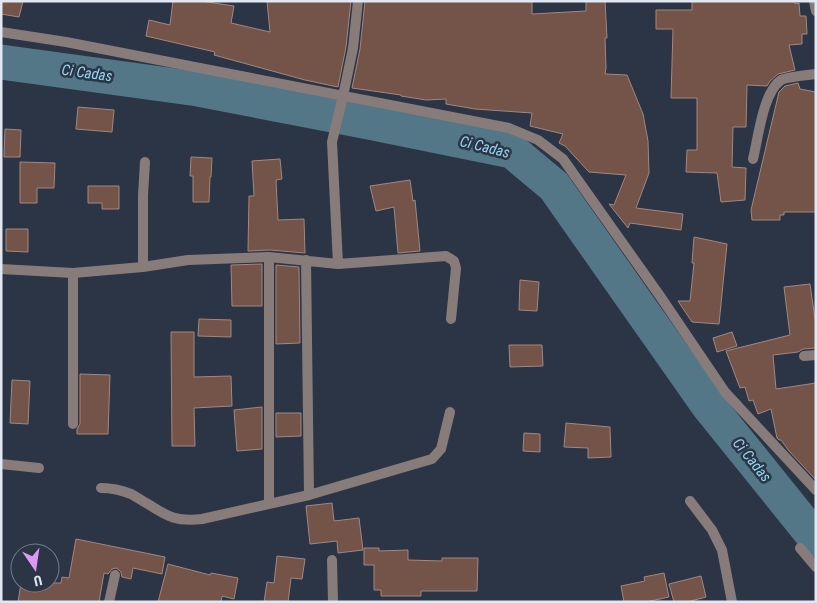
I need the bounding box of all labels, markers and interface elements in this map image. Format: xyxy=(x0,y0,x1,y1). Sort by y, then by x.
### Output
water label: Ci Cadas xyxy=(60,61,114,86)
water label: Ci Cadas xyxy=(458,132,512,162)
water label: Ci Cadas xyxy=(729,434,775,486)
north arrow xyxy=(10,543,60,593)
text: U xyxy=(32,572,44,589)

